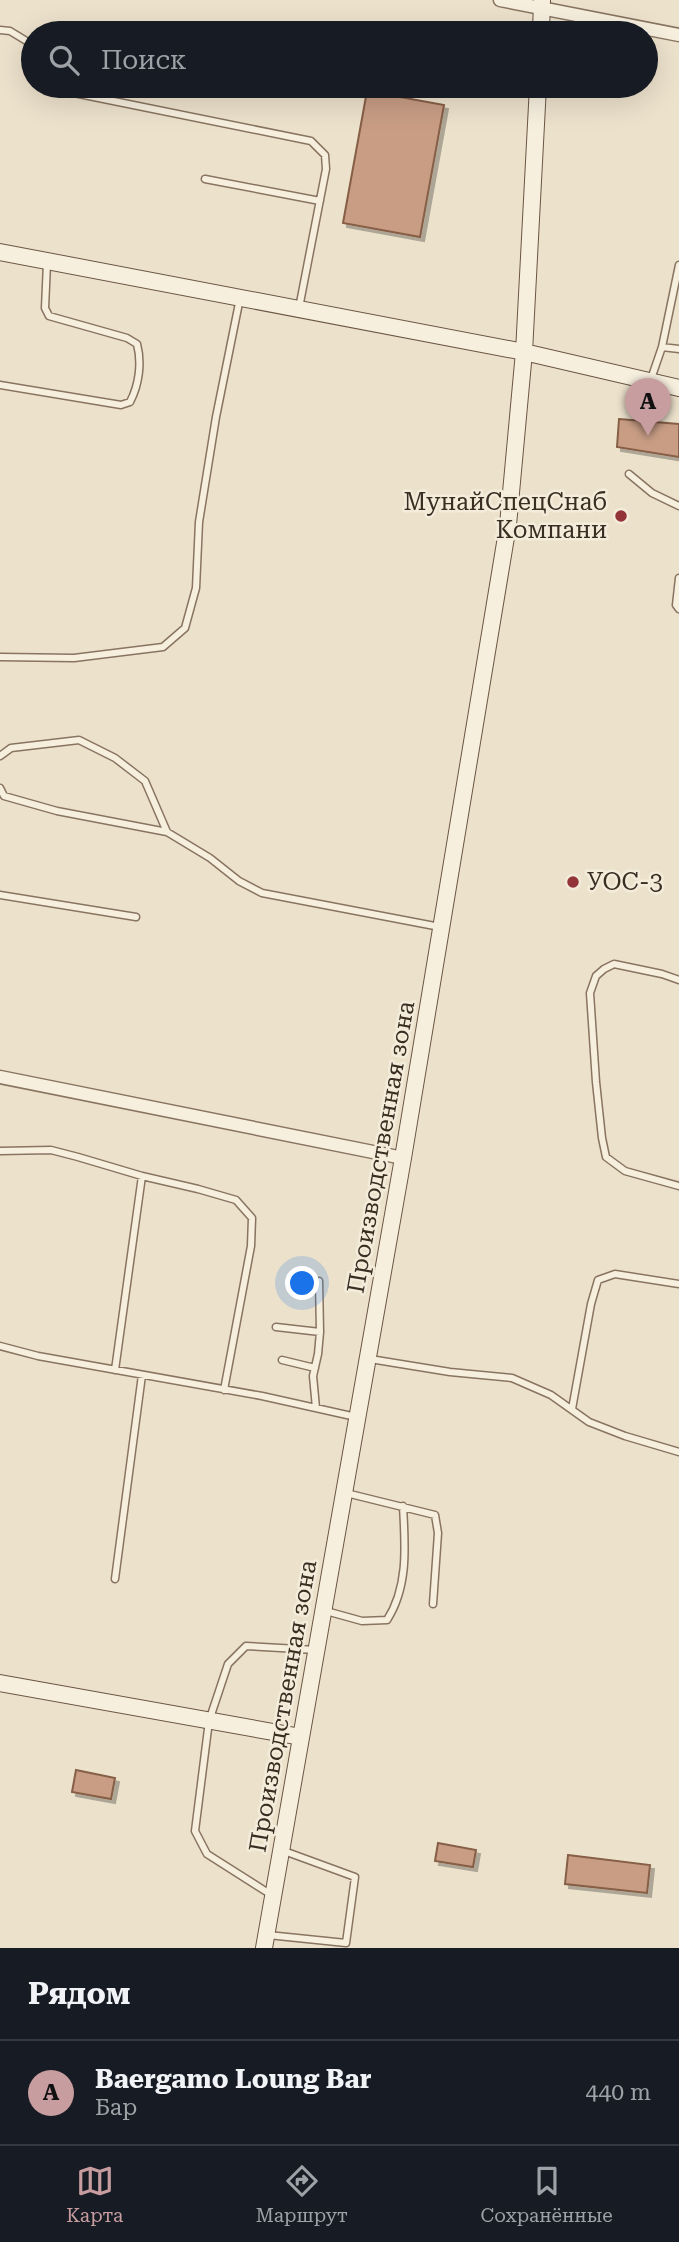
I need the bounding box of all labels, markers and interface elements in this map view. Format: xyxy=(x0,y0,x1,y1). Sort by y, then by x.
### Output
search box xyxy=(21,21,658,98)
icon: search xyxy=(45,41,83,79)
text: Поиск xyxy=(101,45,187,75)
pin: A xyxy=(625,378,671,436)
place label: МунайСпецСнаб Компани xyxy=(404,488,607,544)
marker: МунайСпецСнаб Компани xyxy=(613,508,629,524)
place label: УОС-3 xyxy=(587,868,663,896)
marker: УОС-3 xyxy=(565,874,581,890)
street label: Производственная зона xyxy=(342,999,420,1295)
your location xyxy=(285,1266,319,1300)
street label: Производственная зона xyxy=(244,1558,322,1854)
text: Рядом xyxy=(28,1976,130,2011)
text: Baergamo Loung Bar xyxy=(95,2064,372,2094)
text: A xyxy=(43,2079,59,2106)
text: 440 m xyxy=(586,2079,651,2106)
text: Бар xyxy=(95,2094,137,2121)
tab: Карта xyxy=(66,2162,123,2227)
tab: Маршрут xyxy=(256,2162,348,2227)
tab: Сохранённые xyxy=(480,2162,613,2227)

